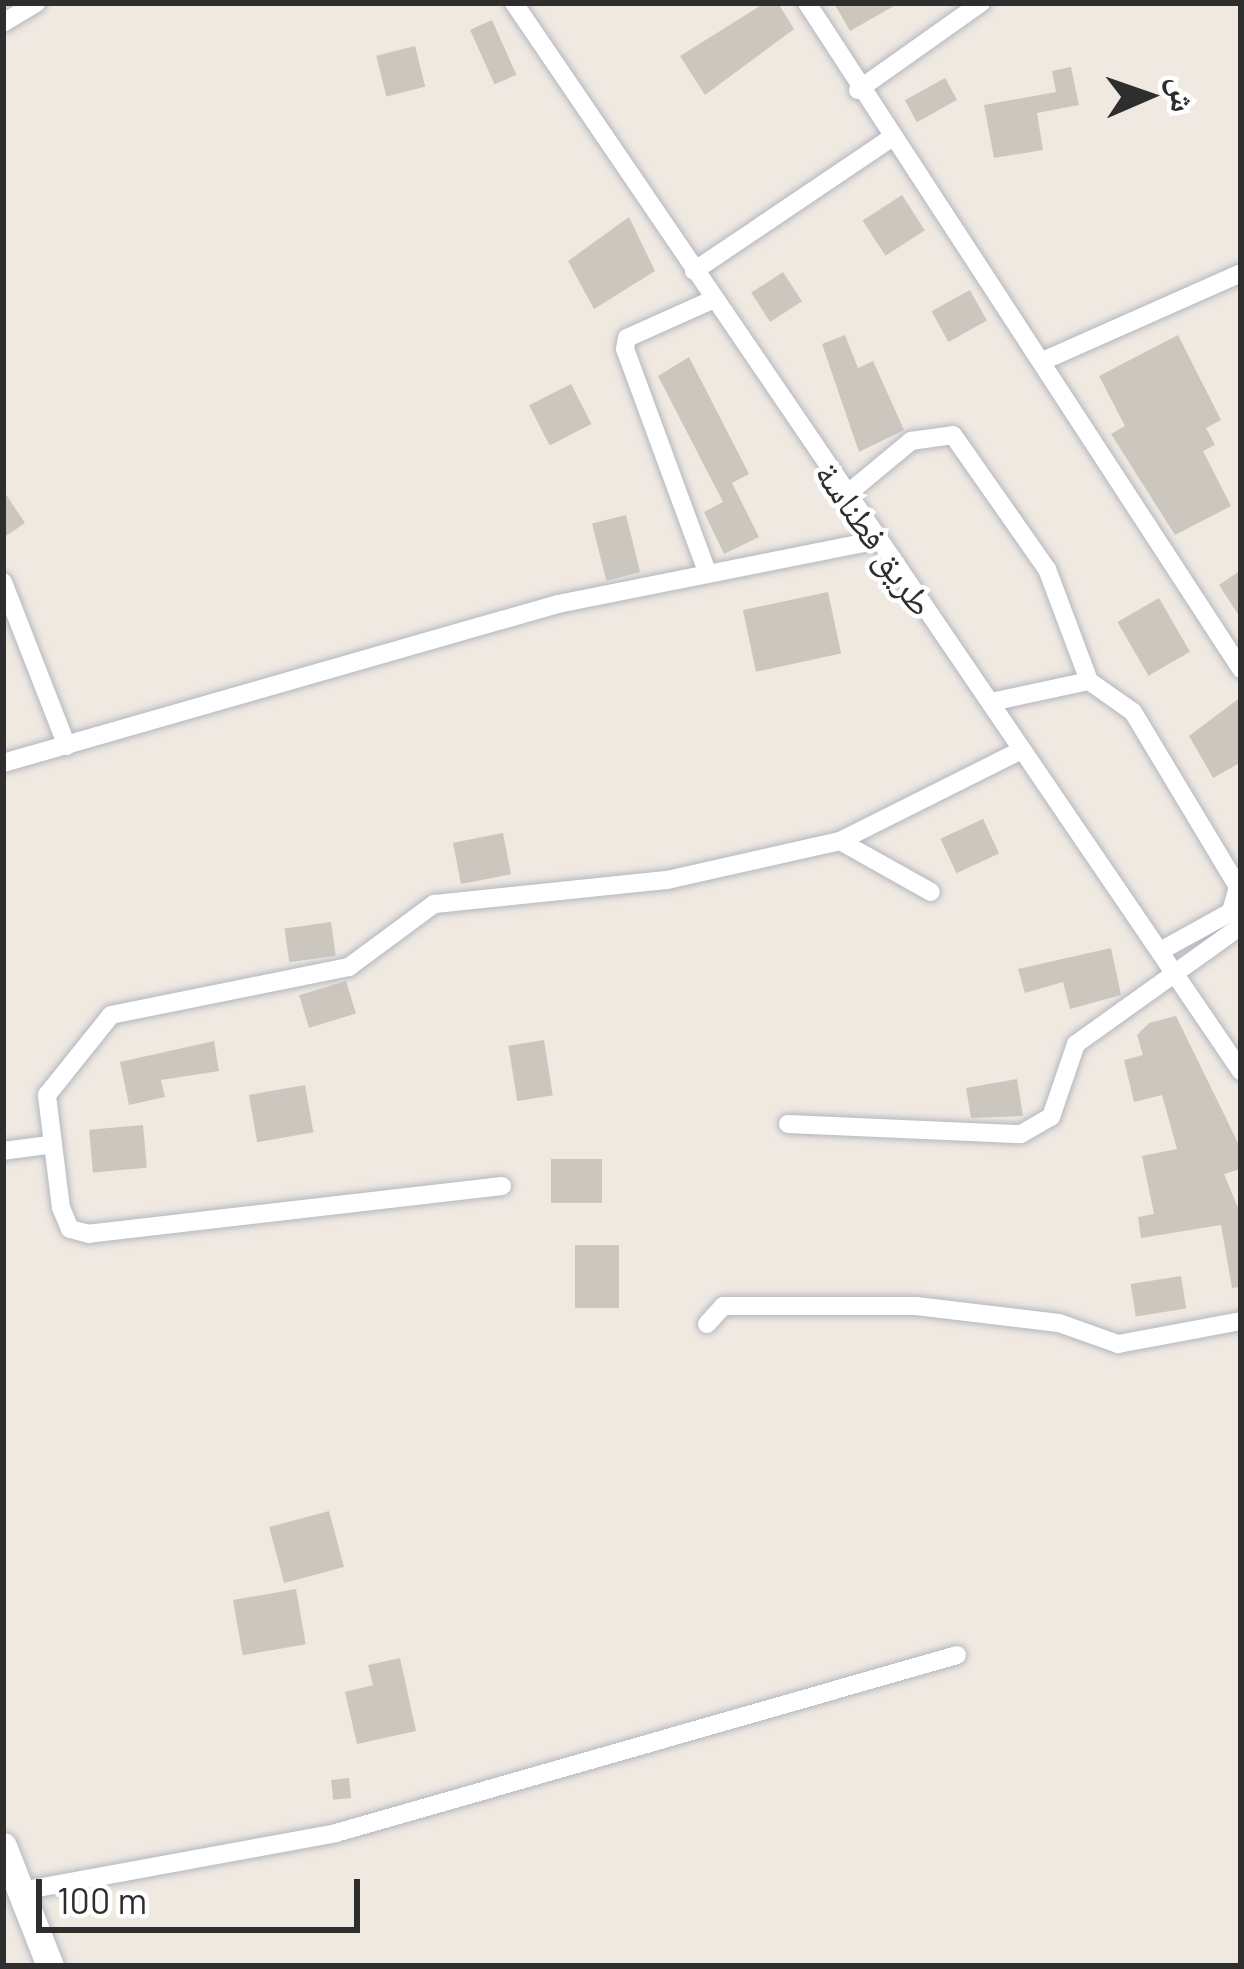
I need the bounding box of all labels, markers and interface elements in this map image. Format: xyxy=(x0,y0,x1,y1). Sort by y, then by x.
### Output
north arrow xyxy=(1088,36,1208,156)
text: ش xyxy=(1163,77,1205,113)
street label: طريق فطناسة xyxy=(807,453,945,623)
scale bar xyxy=(42,1855,366,1929)
text: 100 m xyxy=(57,1878,147,1921)

